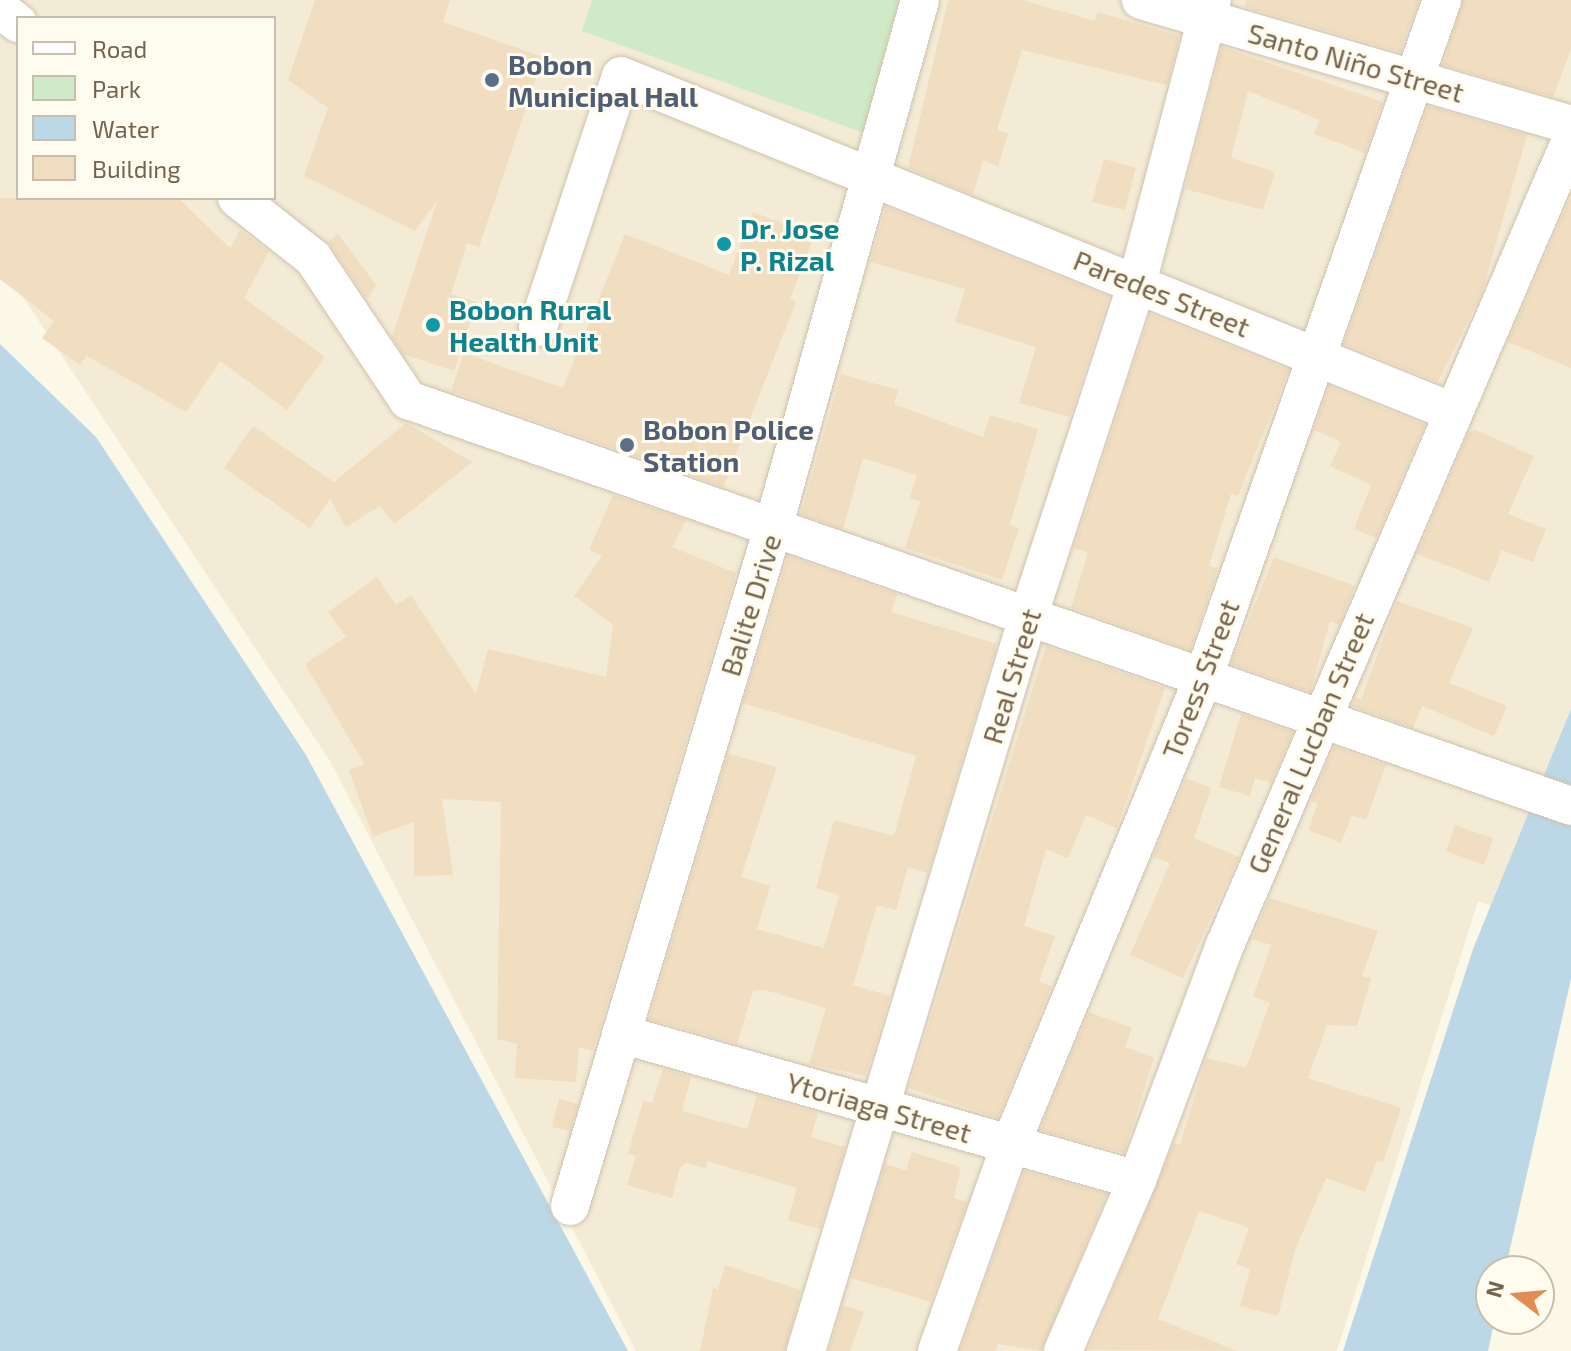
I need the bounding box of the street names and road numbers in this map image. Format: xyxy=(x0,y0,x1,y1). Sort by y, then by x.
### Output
street label: Santo Niño Street xyxy=(1244,15,1468,109)
street label: Paredes Street xyxy=(1069,242,1255,344)
street label: Balite Drive xyxy=(713,530,787,680)
street label: Toress Street xyxy=(1154,595,1246,763)
street label: Real Street xyxy=(974,604,1048,748)
street label: General Lucban Street xyxy=(1240,607,1380,879)
street label: Ytoriaga Street xyxy=(783,1065,975,1149)

